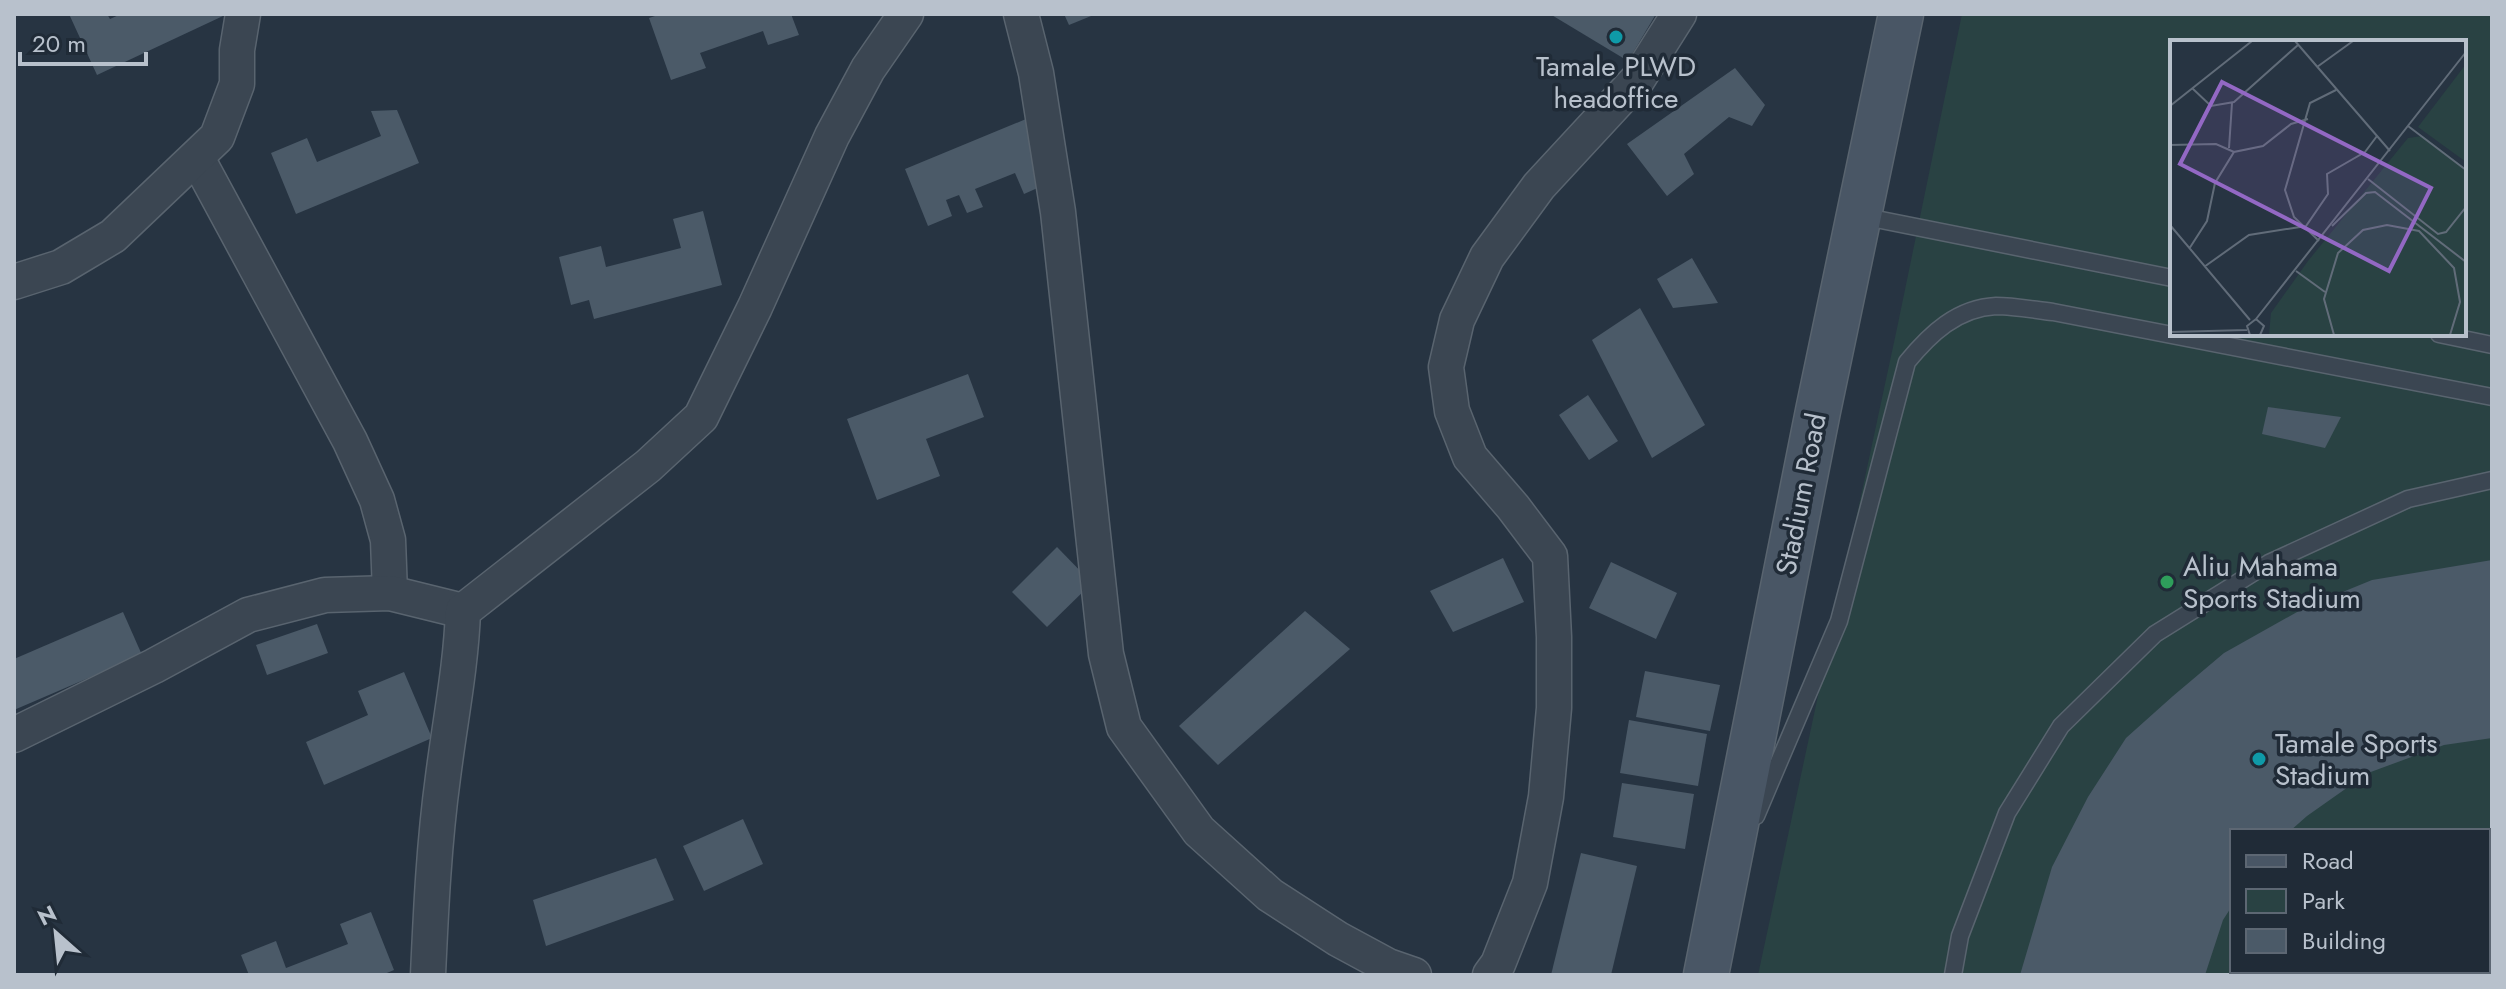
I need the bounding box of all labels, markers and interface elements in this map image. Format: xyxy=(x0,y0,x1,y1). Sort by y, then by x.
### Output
scale bar xyxy=(20,16,146,66)
text: 20 m xyxy=(32,26,86,61)
marker: Tamale PLWD headoffice xyxy=(1607,28,1625,46)
inset map xyxy=(2170,40,2466,336)
place label: Tamale PLWD headoffice xyxy=(1536,46,1696,119)
street label: Stadium Road xyxy=(1765,410,1837,578)
place label: Aliu Mahama Sports Stadium xyxy=(2183,546,2361,619)
marker: Aliu Mahama Sports Stadium xyxy=(2158,573,2176,591)
place label: Tamale Sports Stadium xyxy=(2275,723,2437,796)
marker: Tamale Sports Stadium xyxy=(2250,750,2268,768)
legend xyxy=(2230,829,2490,973)
text: Road xyxy=(2302,843,2354,878)
text: Park xyxy=(2302,883,2345,918)
north arrow xyxy=(16,893,96,973)
text: N xyxy=(32,897,62,933)
text: Building xyxy=(2302,923,2386,958)

